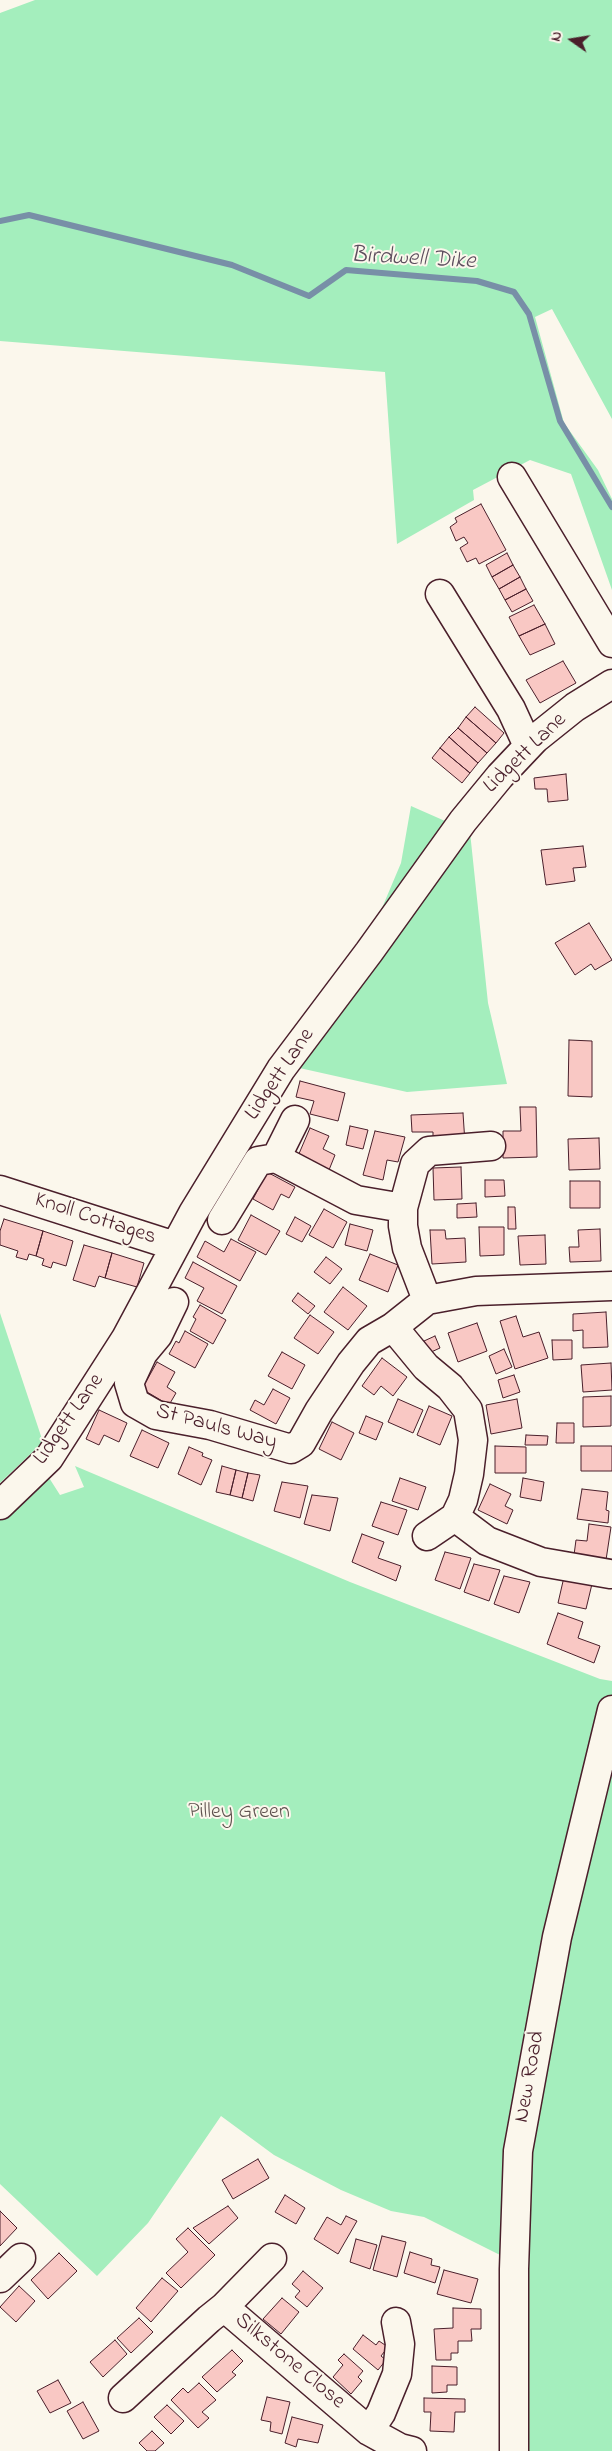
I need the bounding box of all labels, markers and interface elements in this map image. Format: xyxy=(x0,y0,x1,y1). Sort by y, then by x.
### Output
north arrow xyxy=(547,15,597,65)
text: N xyxy=(546,30,568,43)
water label: Birdwell Dike xyxy=(350,242,476,278)
street label: Lidgett Lane xyxy=(479,708,573,800)
street label: Lidgett Lane xyxy=(241,1024,321,1126)
street label: Knoll Cottages xyxy=(31,1188,159,1252)
street label: Lidgett Lane xyxy=(29,1369,111,1471)
street label: St Pauls Way xyxy=(153,1399,279,1457)
park label: Pilley Green xyxy=(188,1800,290,1826)
street label: New Road xyxy=(510,2029,552,2125)
street label: Silkstone Close xyxy=(228,2308,350,2416)

